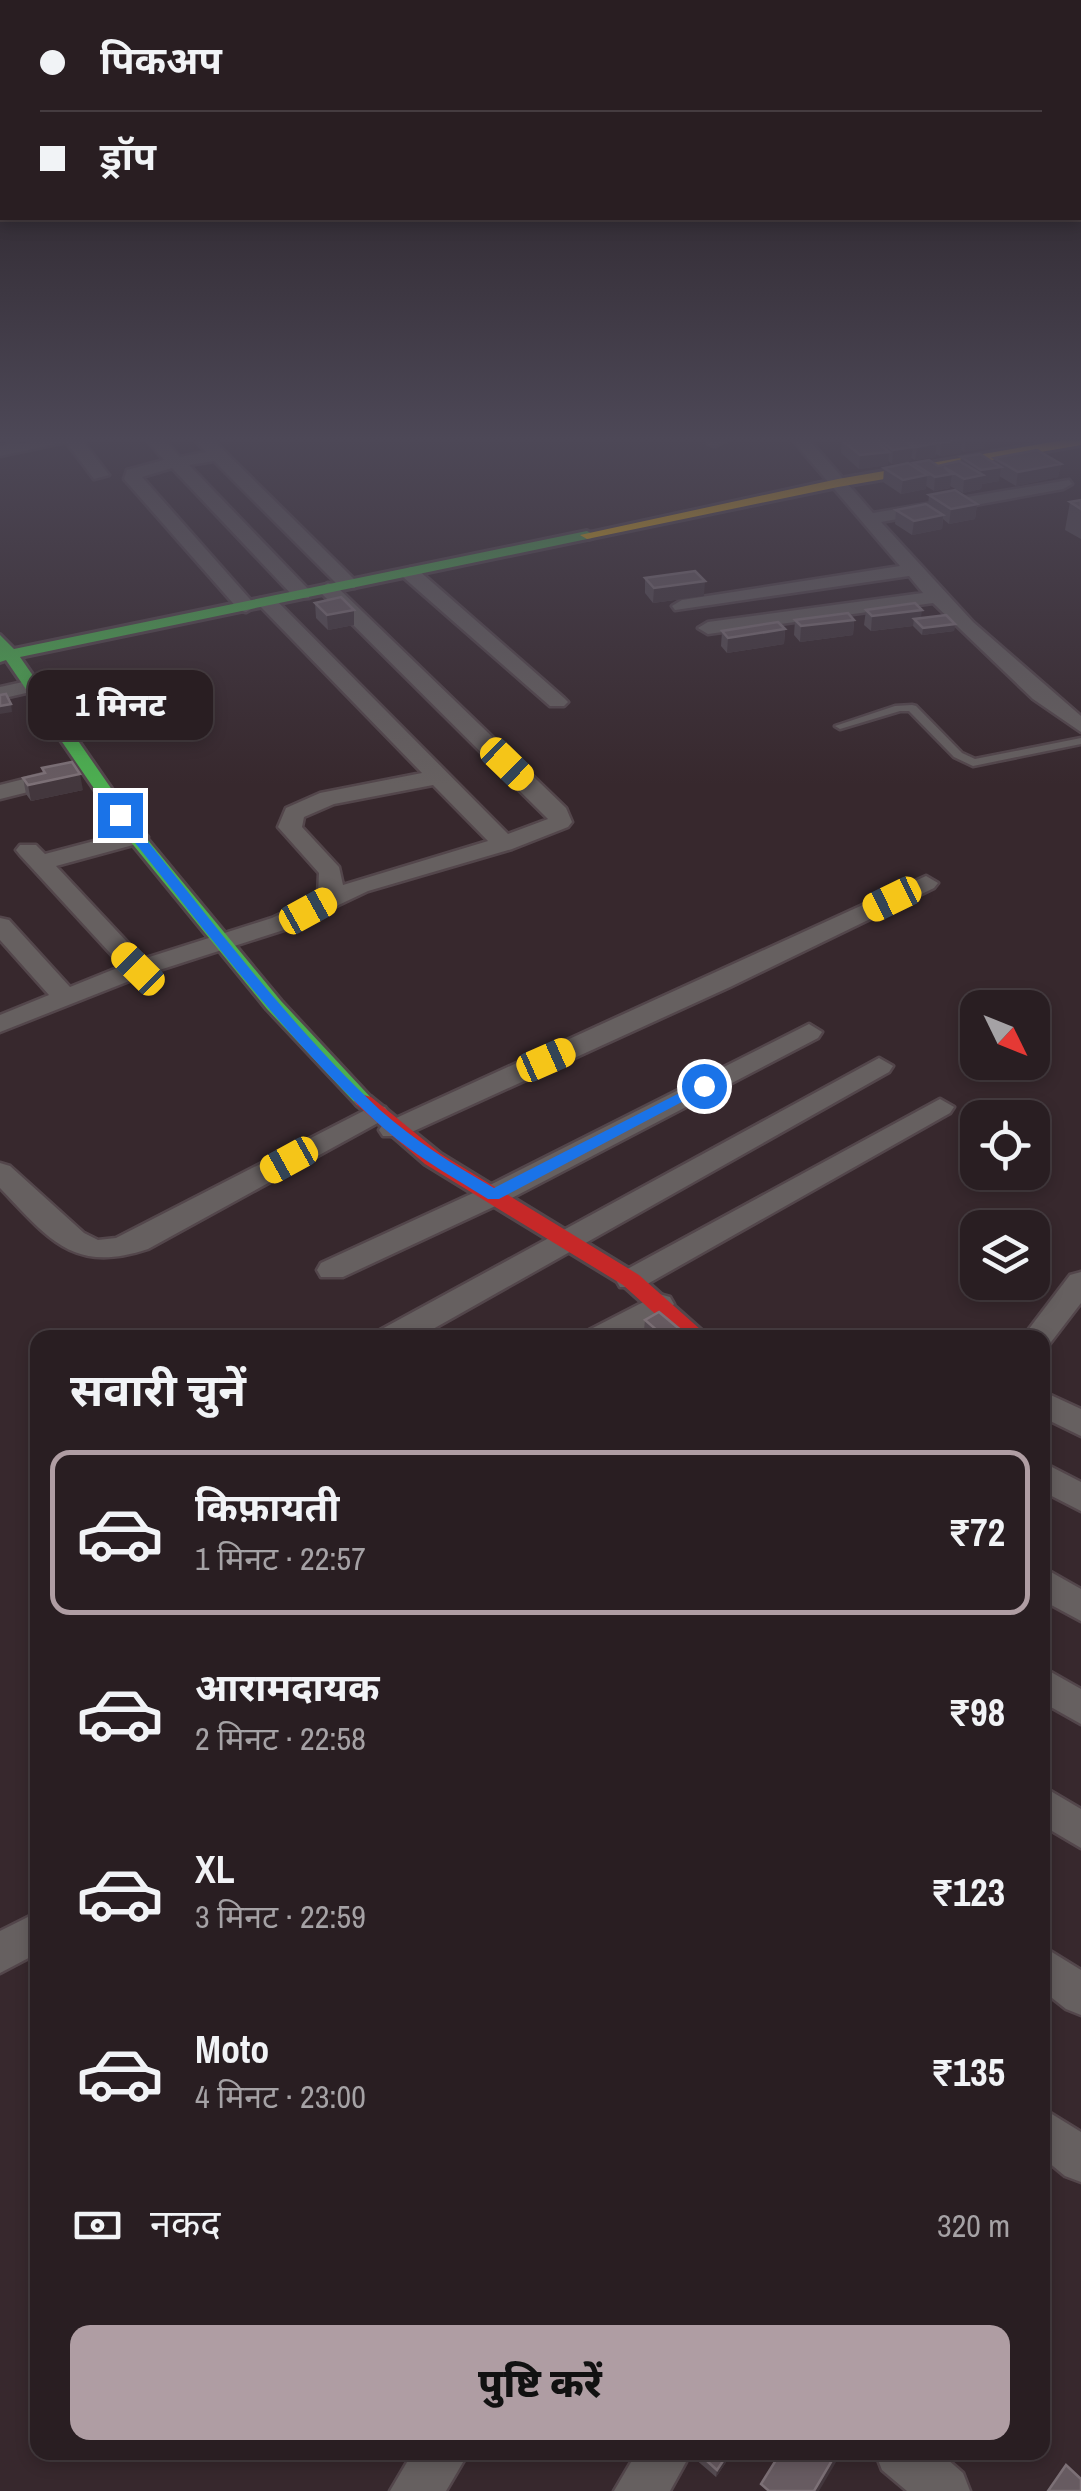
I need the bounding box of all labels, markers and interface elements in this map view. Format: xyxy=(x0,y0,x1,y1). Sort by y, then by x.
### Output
text: पिकअप xyxy=(100,35,222,86)
text: ड्रॉप xyxy=(100,131,156,182)
callout: 1 मिनट xyxy=(28,670,212,740)
text: 1 मिनट xyxy=(75,683,166,726)
car xyxy=(475,732,539,796)
route end xyxy=(98,793,143,838)
car xyxy=(858,872,926,926)
car xyxy=(274,883,342,939)
car xyxy=(106,937,170,1001)
north arrow xyxy=(960,990,1050,1080)
map controls xyxy=(960,990,1050,1300)
car xyxy=(512,1034,580,1086)
route start xyxy=(682,1064,727,1109)
button: locate xyxy=(960,1100,1050,1190)
car xyxy=(255,1132,323,1188)
button: layers xyxy=(960,1210,1050,1300)
text: सवारी चुनें xyxy=(70,1359,246,1420)
text: किफ़ायती xyxy=(195,1482,339,1533)
icon: car xyxy=(75,1488,165,1578)
text: ₹72 xyxy=(948,1507,1005,1558)
text: 1 मिनट · 22:57 xyxy=(195,1537,366,1580)
text: आरामदायक xyxy=(195,1662,379,1713)
icon: car xyxy=(75,1668,165,1758)
text: ₹98 xyxy=(948,1687,1005,1738)
text: 2 मिनट · 22:58 xyxy=(195,1717,366,1760)
text: XL xyxy=(195,1844,235,1895)
icon: car xyxy=(75,1848,165,1938)
text: ₹123 xyxy=(931,1867,1005,1918)
text: 3 मिनट · 22:59 xyxy=(195,1895,366,1938)
text: Moto xyxy=(195,2024,269,2075)
icon: car xyxy=(75,2028,165,2118)
text: ₹135 xyxy=(931,2047,1005,2098)
text: 4 मिनट · 23:00 xyxy=(195,2075,366,2118)
icon: cash xyxy=(70,2198,125,2253)
text: नकद xyxy=(150,2198,220,2249)
text: 320 m xyxy=(937,2204,1010,2247)
button: पुष्टि करें xyxy=(70,2325,1010,2440)

